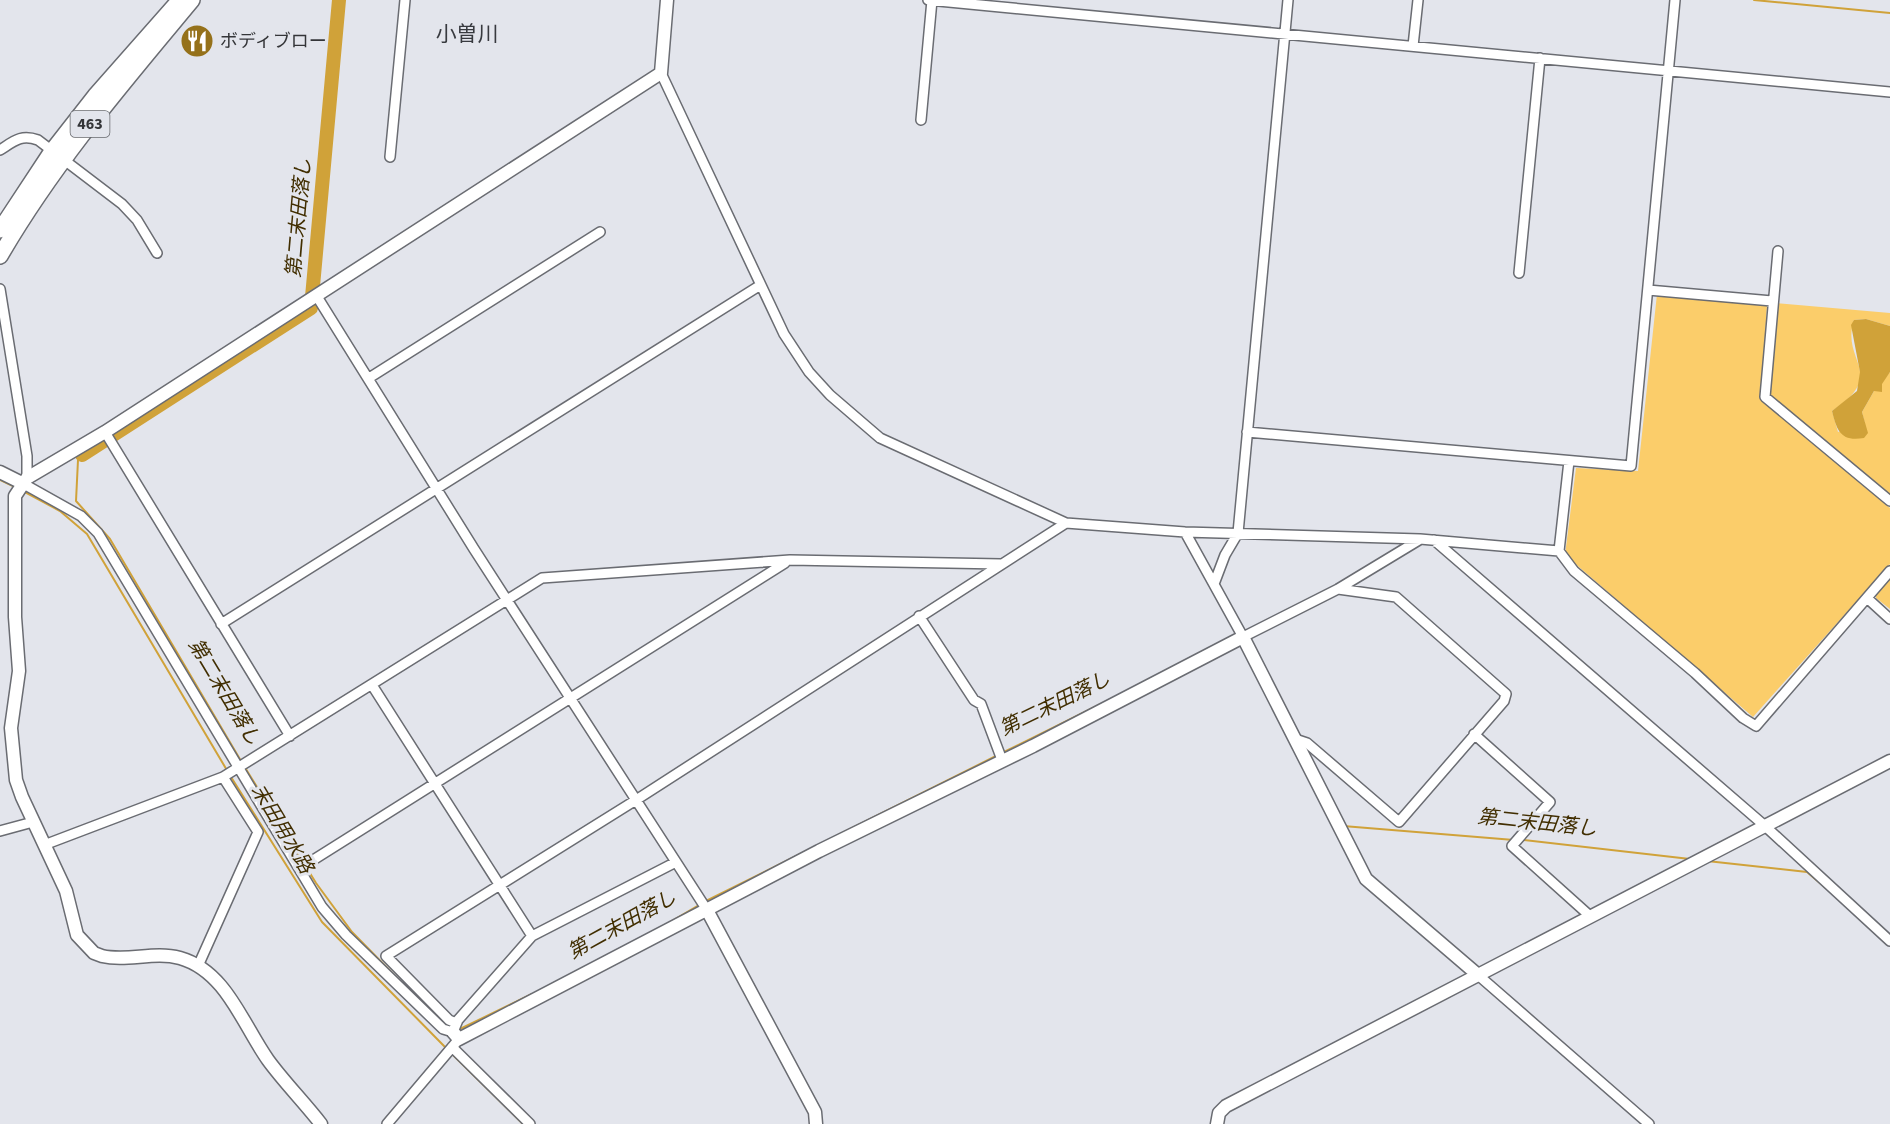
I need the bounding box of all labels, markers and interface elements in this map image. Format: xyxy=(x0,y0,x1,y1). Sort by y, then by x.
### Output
district label: 小曽川 xyxy=(436,19,499,49)
restaurant icon: ボディブロー xyxy=(179,23,215,59)
place label: ボディブロー xyxy=(220,29,327,54)
road number: 463 xyxy=(70,111,110,137)
water label: 第二末田落し xyxy=(280,157,318,279)
water label: 第二末田落し xyxy=(181,633,267,751)
water label: 第二末田落し xyxy=(995,665,1115,743)
water label: 末田用水路 xyxy=(244,779,321,881)
water label: 第二末田落し xyxy=(1476,803,1598,843)
water label: 第二末田落し xyxy=(563,884,681,966)

